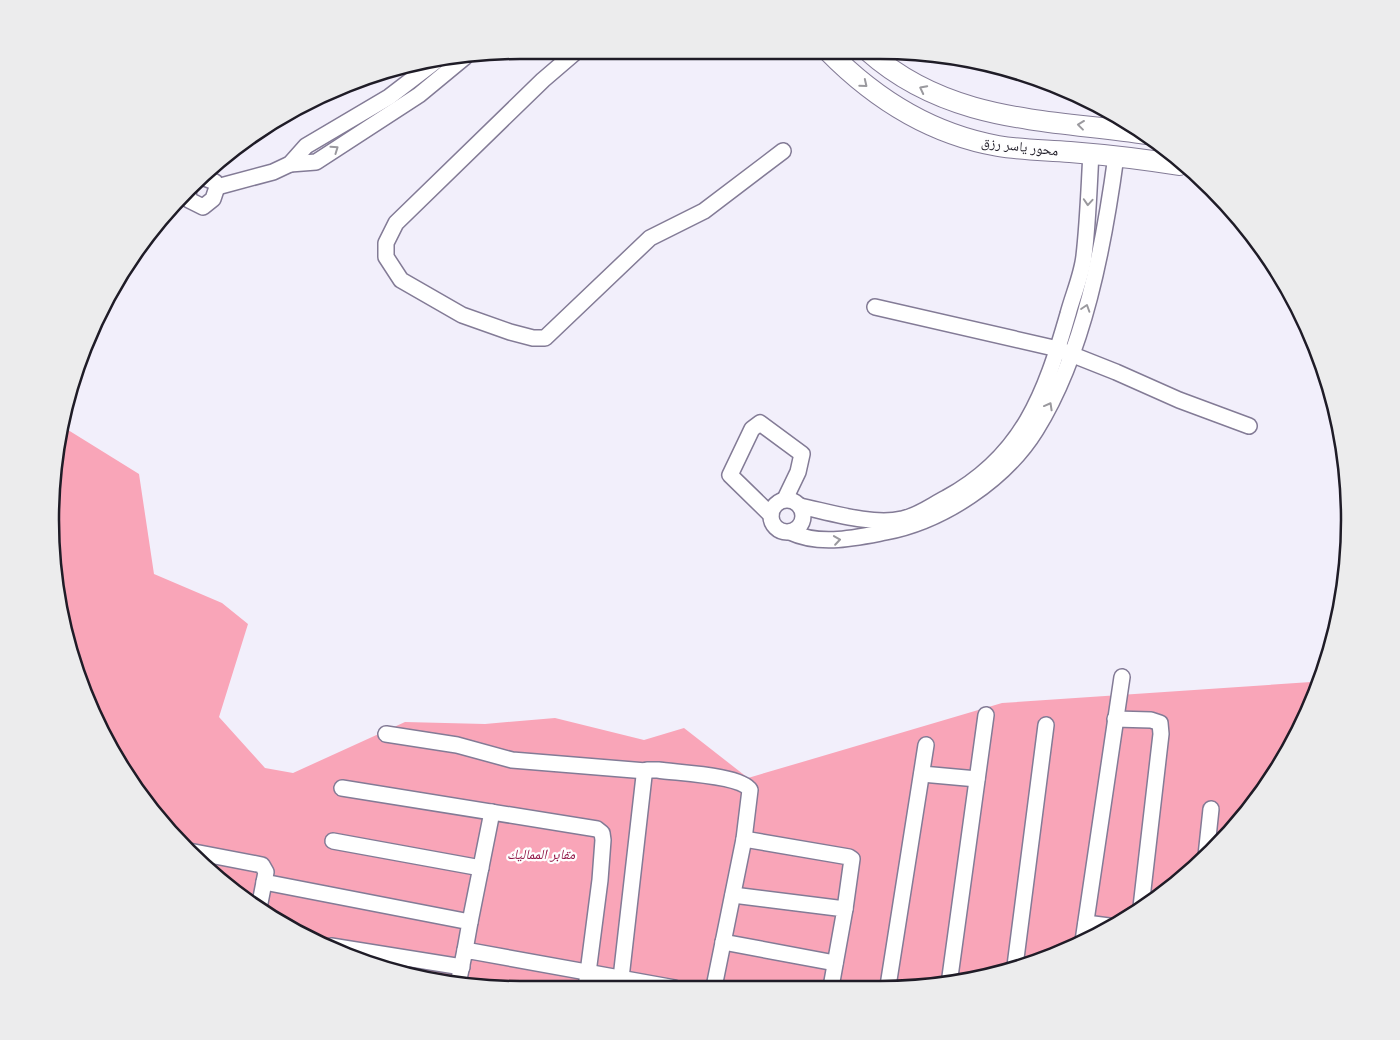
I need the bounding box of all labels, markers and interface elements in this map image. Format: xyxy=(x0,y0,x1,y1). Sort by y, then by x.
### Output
one-way arrow xyxy=(858,79,867,87)
one-way arrow xyxy=(920,85,929,95)
one-way arrow xyxy=(1077,120,1085,131)
street label: محور ياسر رزق xyxy=(980,131,1060,160)
one-way arrow xyxy=(329,146,339,155)
one-way arrow xyxy=(1082,198,1093,206)
one-way arrow xyxy=(1080,304,1090,312)
one-way arrow xyxy=(1043,403,1053,412)
one-way arrow xyxy=(832,535,841,545)
park label: مقابر المماليك xyxy=(507,844,576,863)

